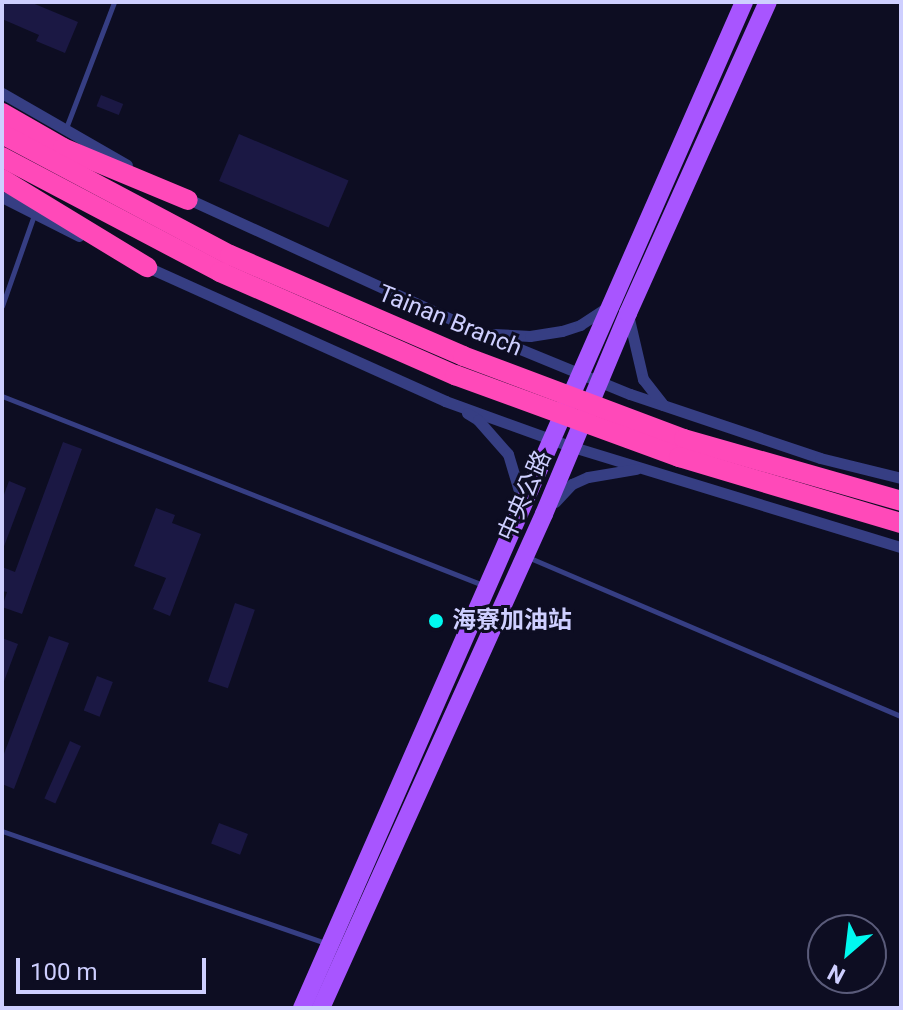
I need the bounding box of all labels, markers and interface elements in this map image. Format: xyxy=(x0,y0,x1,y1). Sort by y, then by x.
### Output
street label: Tainan Branch xyxy=(374,279,526,363)
street label: 中央公路 xyxy=(492,446,558,546)
place label: 海寮加油站 xyxy=(452,607,572,635)
marker: 海寮加油站 xyxy=(427,612,445,630)
north arrow xyxy=(807,914,887,994)
scale bar xyxy=(20,942,210,992)
text: 100 m xyxy=(30,958,97,986)
text: N xyxy=(824,959,849,989)

